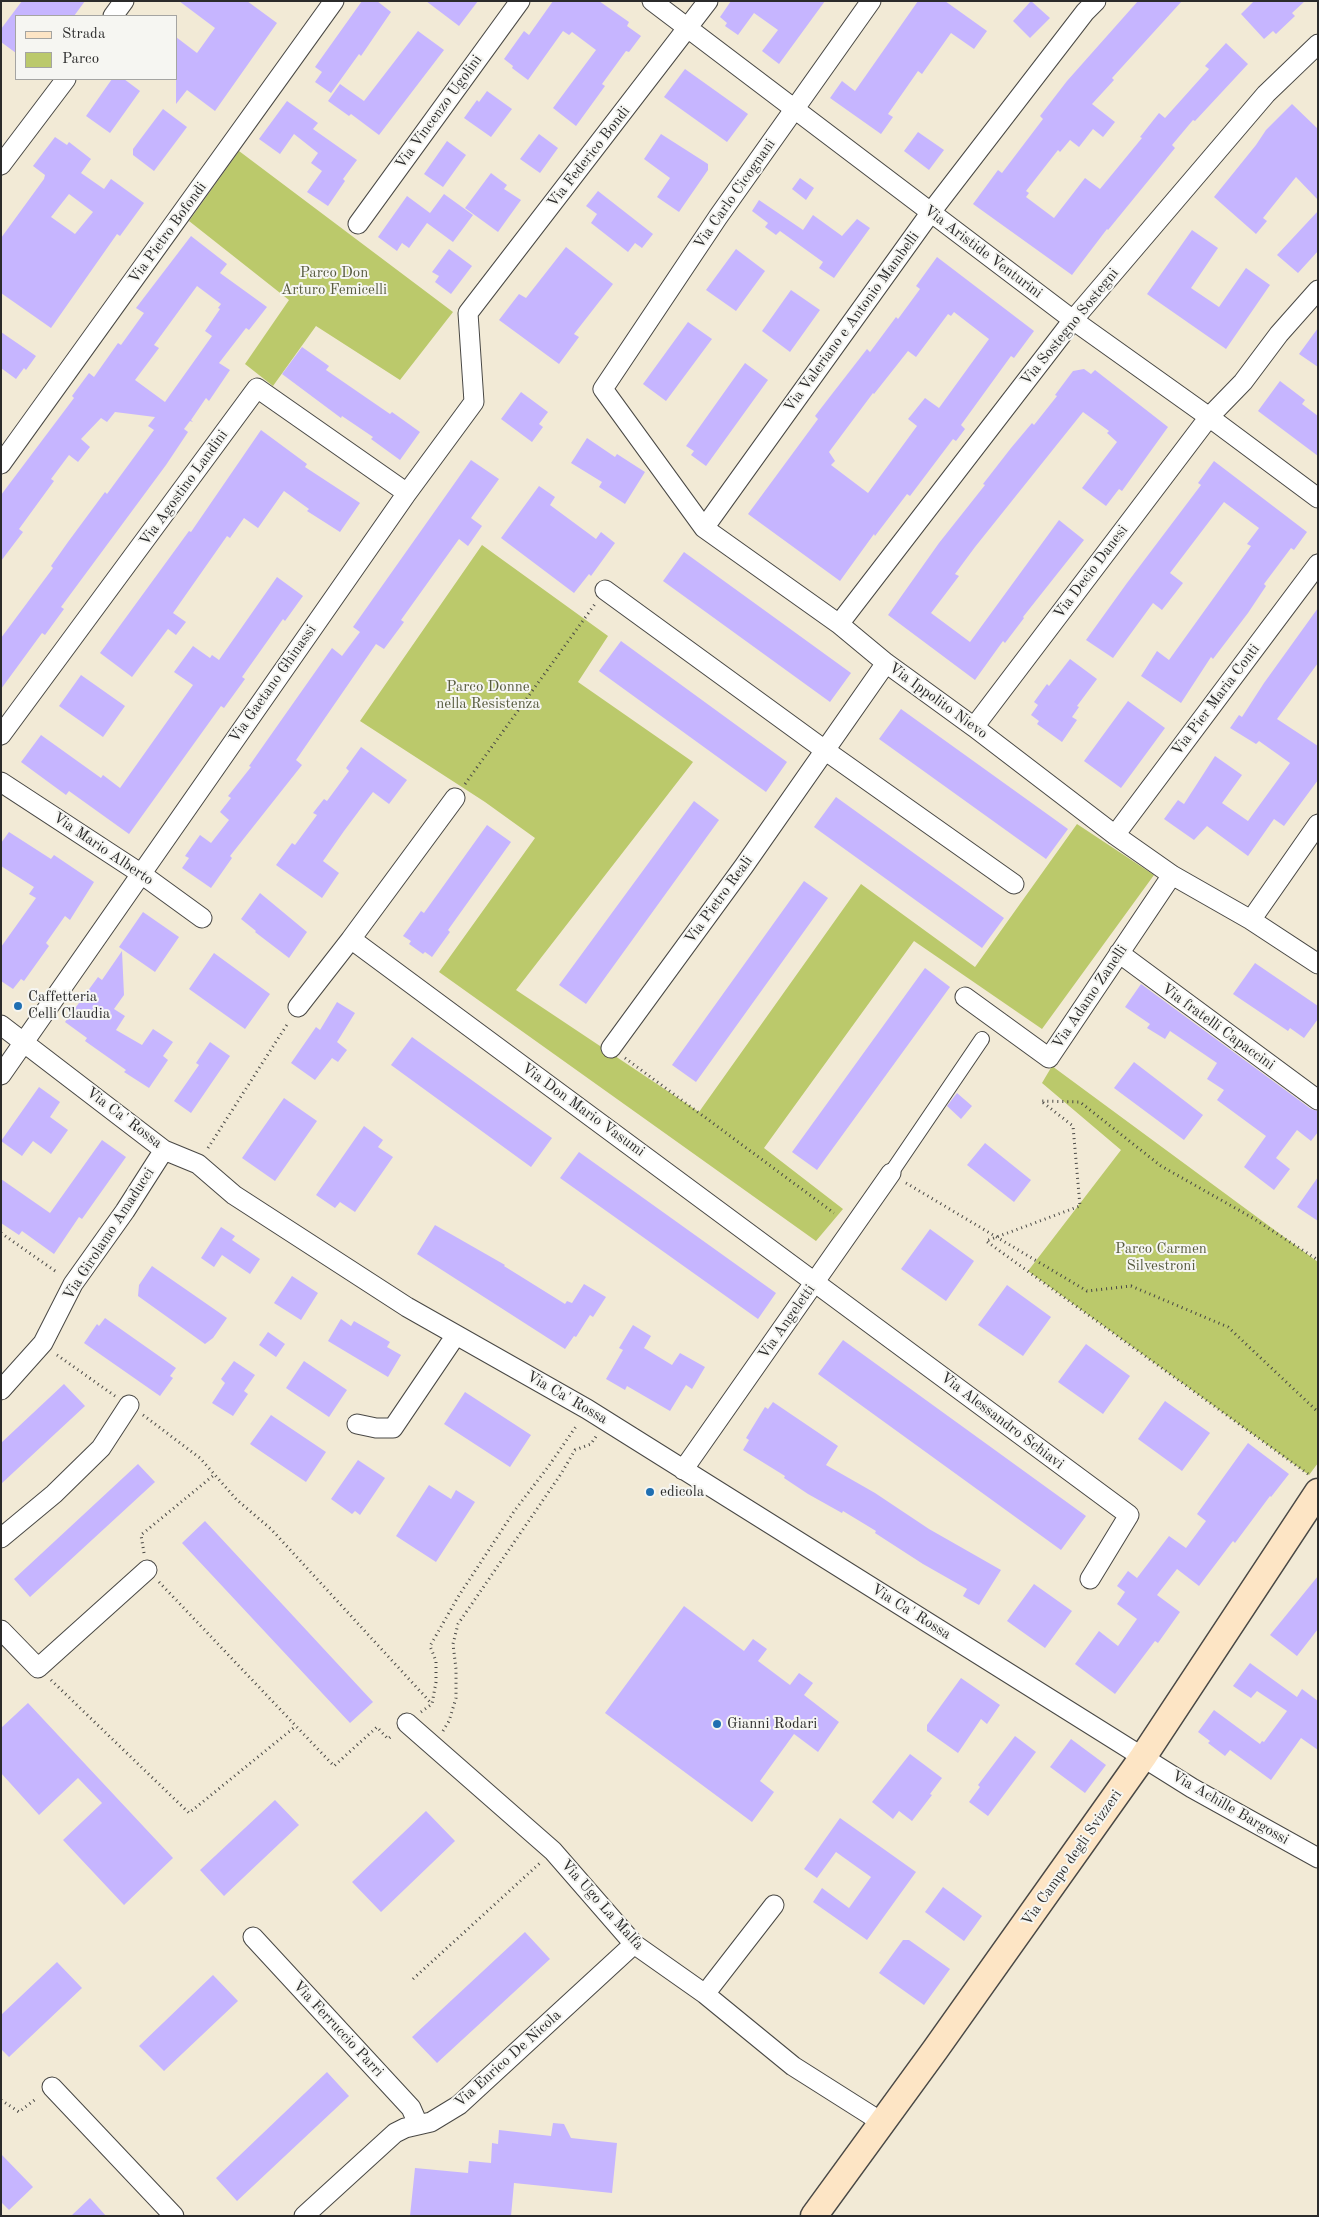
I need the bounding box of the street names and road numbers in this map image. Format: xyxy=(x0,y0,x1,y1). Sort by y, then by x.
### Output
street label: Via Vincenzo Ugolini xyxy=(392,52,486,172)
street label: Via Federico Bondi xyxy=(544,103,634,211)
street label: Via Carlo Cicognani xyxy=(690,136,780,252)
street label: Via Pietro Bofondi xyxy=(125,179,211,287)
street label: Via Aristide Venturini xyxy=(920,202,1046,302)
street label: Via Valeriano e Antonio Mambelli xyxy=(781,228,923,416)
street label: Via Sostegno Sostegni xyxy=(1017,265,1123,389)
street label: Via Agostino Landini xyxy=(136,427,232,549)
street label: Via Decio Danesi xyxy=(1050,522,1132,622)
street label: Via Gaetano Ghinassi xyxy=(226,622,320,746)
street label: Via Pier Maria Conti xyxy=(1168,641,1264,759)
street label: Via Ippolito Nievo xyxy=(885,659,991,743)
street label: Via Mario Alberto xyxy=(49,809,157,889)
street label: Via Pietro Reali xyxy=(681,853,757,947)
street label: Via Adamo Zanelli xyxy=(1049,942,1131,1052)
street label: Via fratelli Capaccini xyxy=(1158,980,1278,1074)
street label: Via Don Mario Vasumi xyxy=(518,1059,648,1161)
street label: Via Ca' Rossa xyxy=(82,1084,166,1152)
street label: Via Girolamo Amaducci xyxy=(60,1165,158,1303)
street label: Via Angeletti xyxy=(755,1281,819,1363)
street label: Via Ca' Rossa xyxy=(523,1368,611,1428)
street label: Via Alessandro Schiavi xyxy=(937,1369,1067,1473)
street label: Via Ca' Rossa xyxy=(868,1580,954,1644)
street label: Via Achille Bargossi xyxy=(1168,1767,1292,1849)
street label: Via Campo degli Svizzeri xyxy=(1018,1786,1126,1930)
street label: Via Ugo La Malfa xyxy=(557,1856,647,1954)
street label: Via Ferruccio Parri xyxy=(289,1977,387,2081)
street label: Via Enrico De Nicola xyxy=(451,2006,565,2112)

